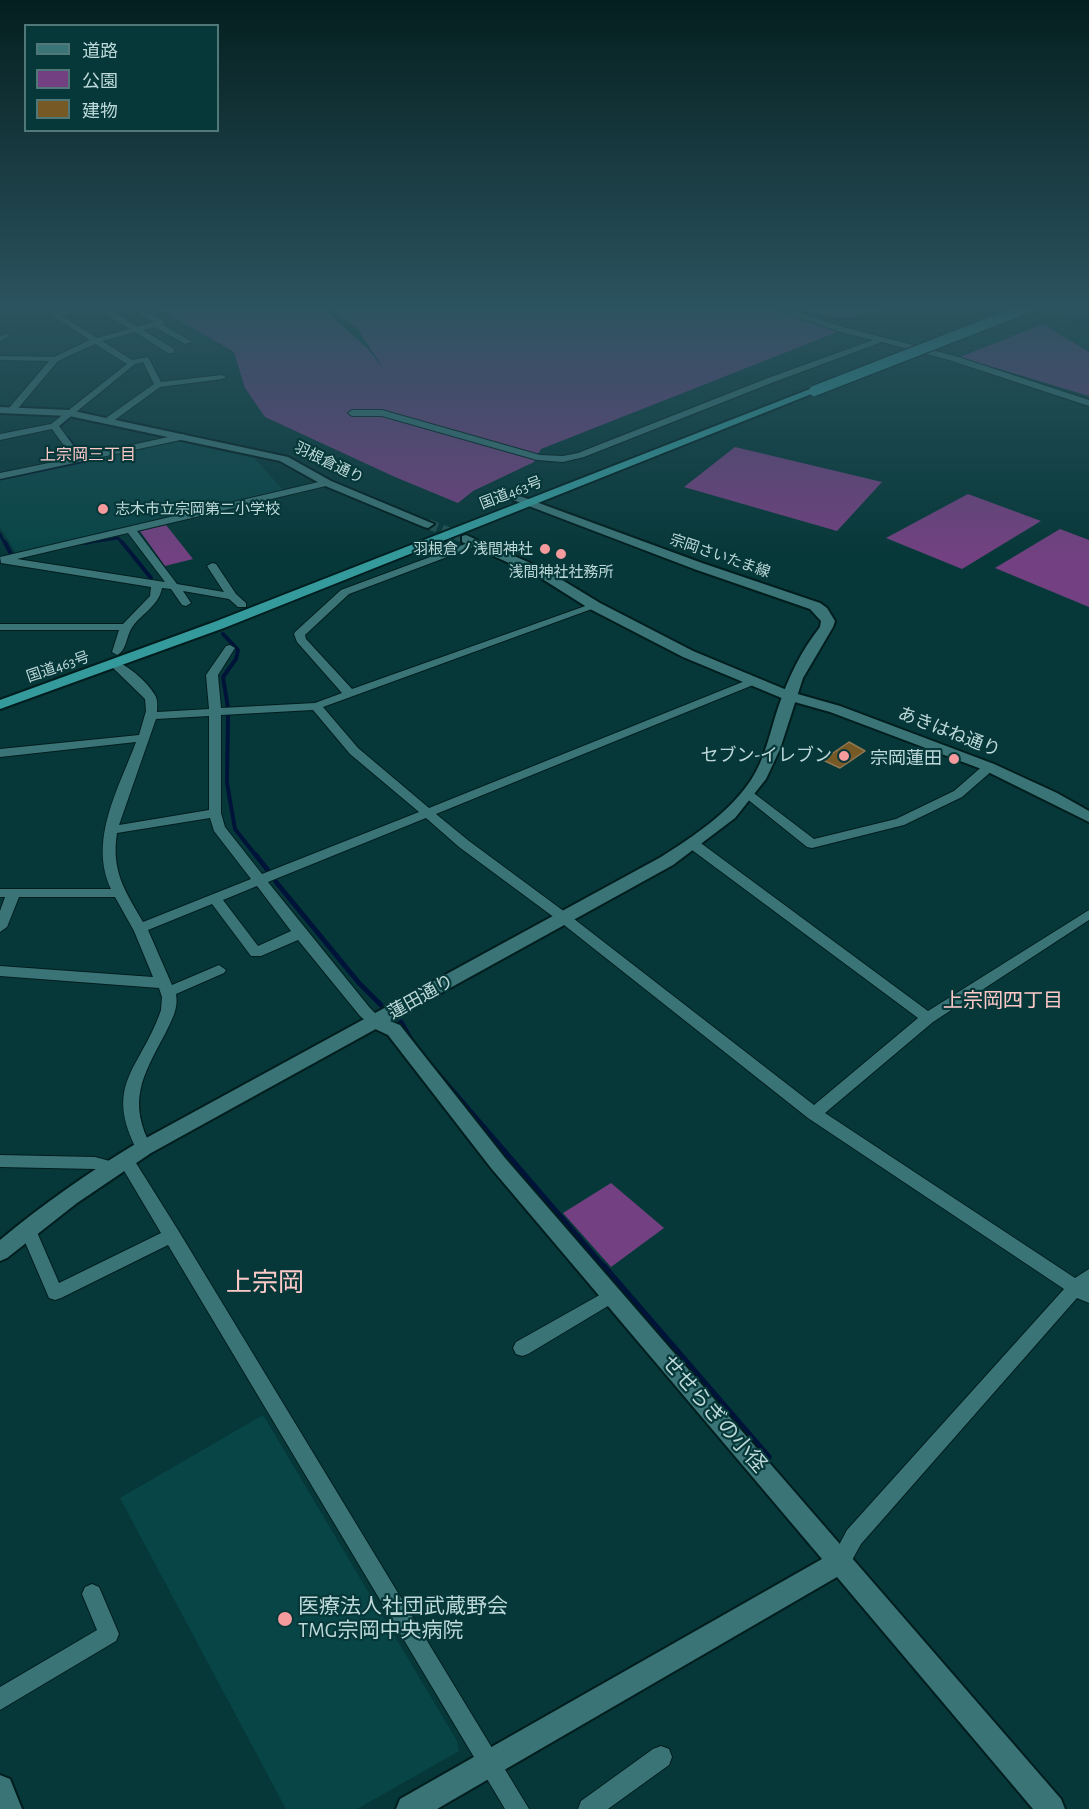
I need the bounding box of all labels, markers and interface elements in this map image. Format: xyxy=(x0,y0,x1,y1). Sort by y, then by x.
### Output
legend xyxy=(24,24,219,132)
text: 道路 xyxy=(82,43,118,61)
text: 公園 xyxy=(82,73,118,91)
text: 建物 xyxy=(82,103,118,121)
street label: 羽根倉通り xyxy=(291,438,367,488)
district label: 上宗岡三丁目 xyxy=(40,445,136,465)
street label: 国道463号 xyxy=(477,473,545,513)
place label: 志木市立宗岡第二小学校 xyxy=(115,500,280,518)
marker: 志木市立宗岡第二小学校 xyxy=(96,502,110,516)
street label: 宗岡さいたま線 xyxy=(667,530,773,582)
place label: 羽根倉ノ浅間神社 xyxy=(413,540,533,558)
marker: 羽根倉ノ浅間神社 xyxy=(538,542,552,556)
marker: 浅間神社社務所 xyxy=(554,547,568,561)
place label: 浅間神社社務所 xyxy=(509,563,613,581)
street label: 国道463号 xyxy=(24,648,92,686)
street label: あきはね通り xyxy=(895,703,1003,761)
place label: セブン-イレブン xyxy=(700,745,832,767)
place label: 宗岡蓮田 xyxy=(870,748,942,770)
marker: セブン-イレブン xyxy=(837,749,851,763)
marker: 宗岡蓮田 xyxy=(947,752,961,766)
street label: 蓮田通り xyxy=(384,970,458,1024)
district label: 上宗岡四丁目 xyxy=(943,989,1063,1013)
district label: 上宗岡 xyxy=(226,1267,304,1299)
street label: せせらぎの小径 xyxy=(656,1350,772,1478)
place label: 医療法人社団武蔵野会 TMG宗岡中央病院 xyxy=(298,1594,508,1644)
marker: 医療法人社団武蔵野会 TMG宗岡中央病院 xyxy=(276,1610,294,1628)

